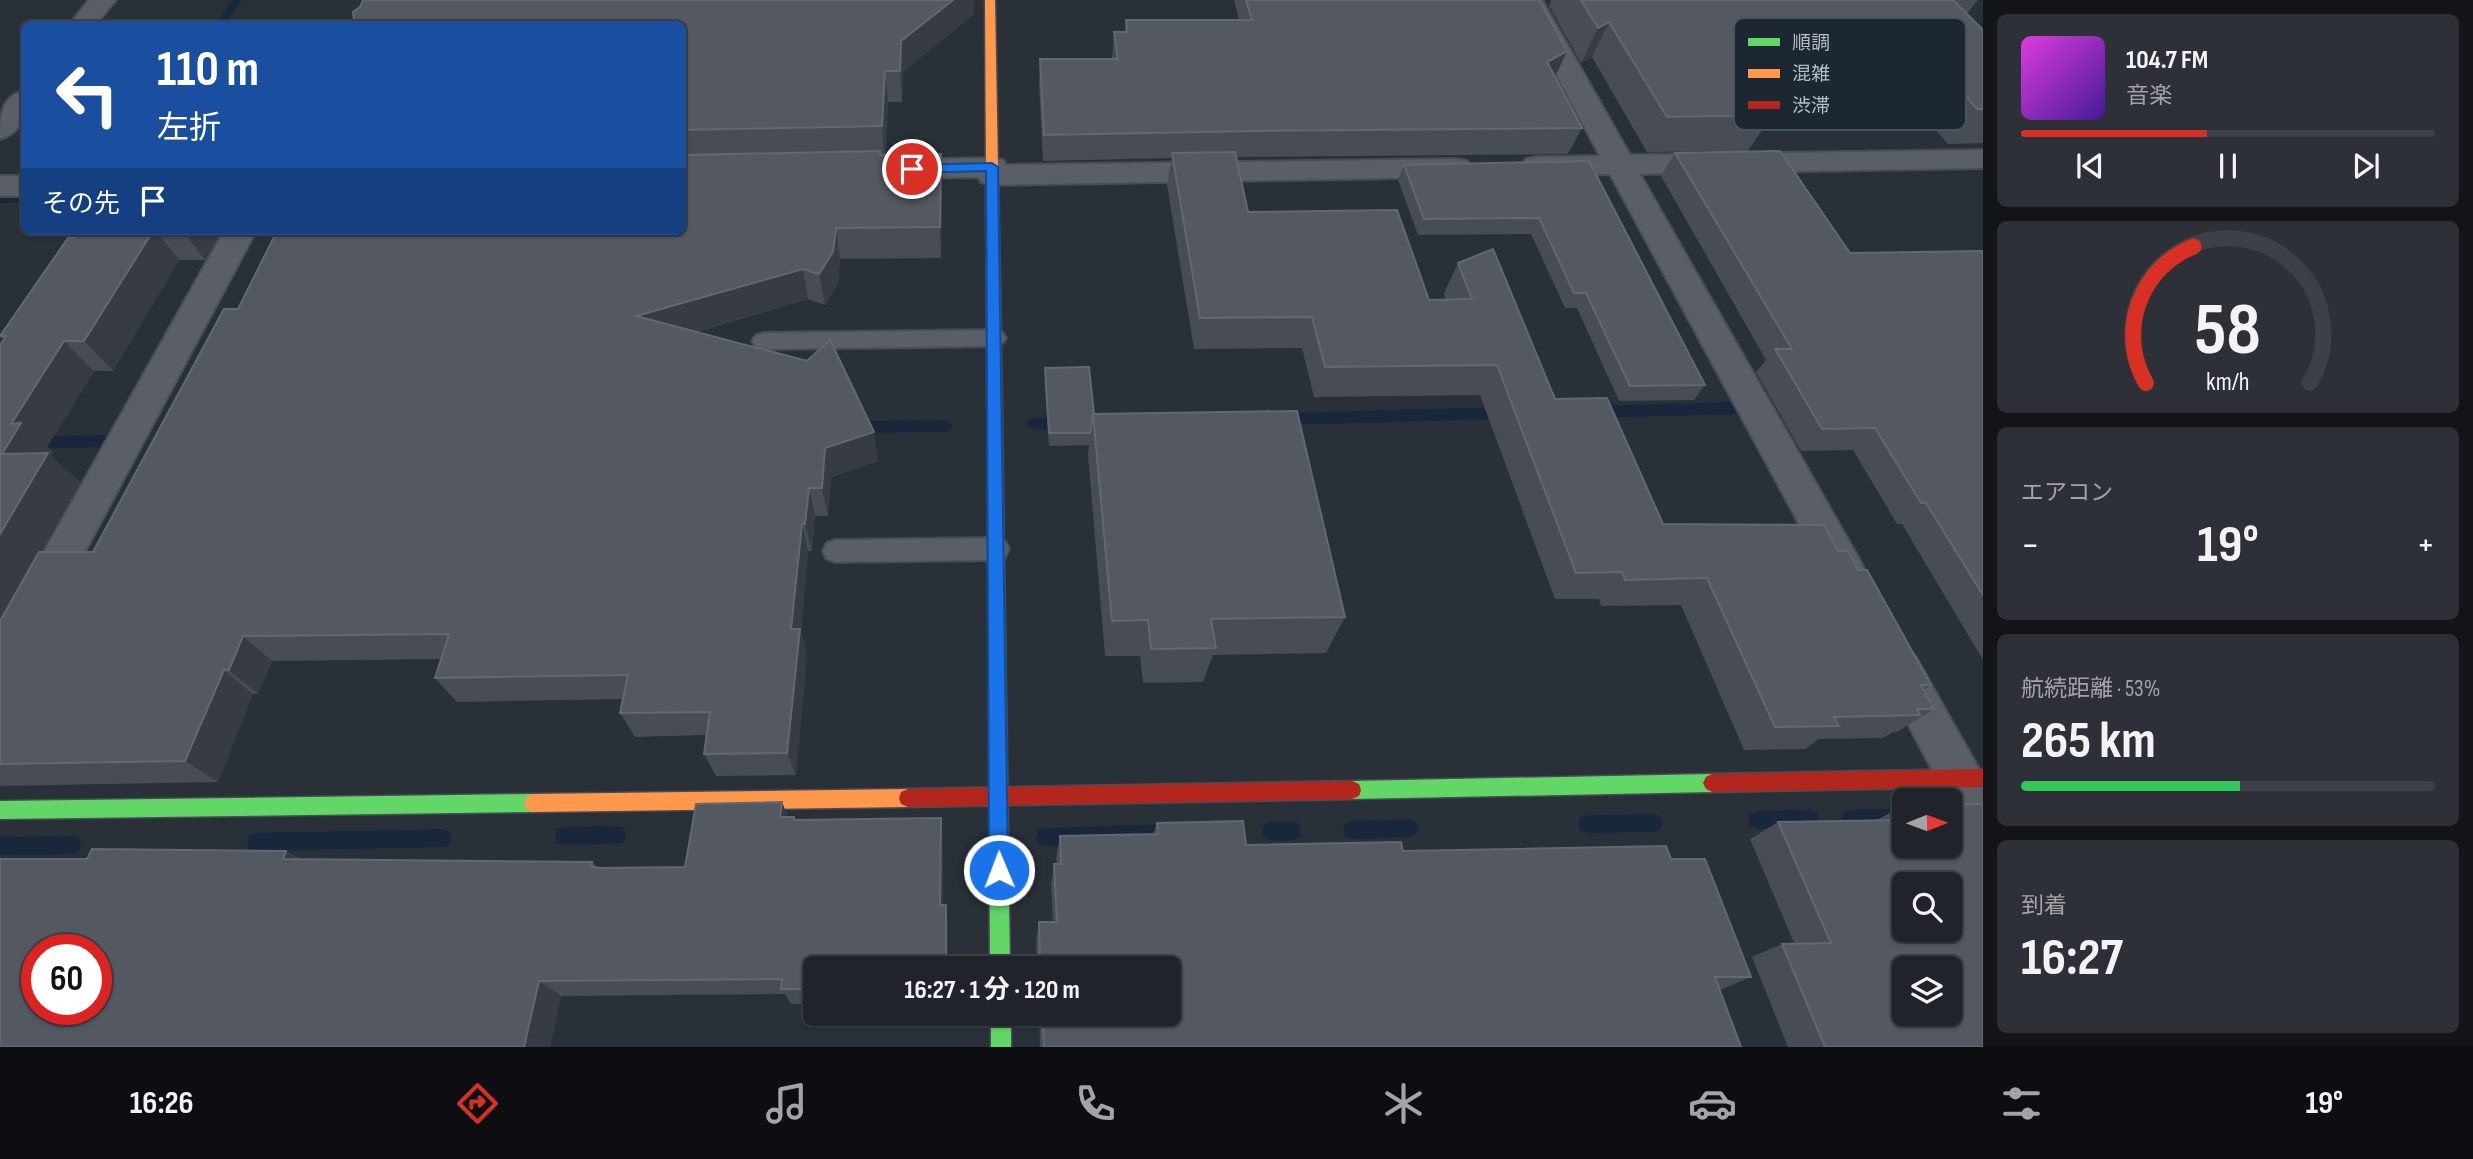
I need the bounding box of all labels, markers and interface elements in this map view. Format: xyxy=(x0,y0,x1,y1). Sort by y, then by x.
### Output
legend xyxy=(1734,18,1966,130)
text: 順調 xyxy=(1792,32,1830,55)
text: 110 m xyxy=(157,41,259,100)
text: 104.7 FM xyxy=(2126,45,2208,76)
icon: left xyxy=(42,49,133,140)
text: 混雑 xyxy=(1792,63,1830,86)
text: 音楽 xyxy=(2126,82,2172,110)
text: 渋滞 xyxy=(1792,95,1830,118)
text: 左折 xyxy=(157,109,221,148)
pin xyxy=(882,139,942,199)
icon: previous xyxy=(2071,147,2109,185)
icon: pause xyxy=(2209,147,2247,185)
icon: next xyxy=(2347,147,2385,185)
icon: arrive xyxy=(893,150,931,188)
icon: arrive xyxy=(134,182,172,220)
text: その先 xyxy=(42,189,120,220)
text: 58 xyxy=(2195,287,2261,375)
text: km/h xyxy=(2206,367,2250,398)
text: エアコン xyxy=(2021,479,2113,507)
text: 19° xyxy=(2197,514,2259,577)
text: − xyxy=(2021,523,2040,568)
text: + xyxy=(2416,523,2435,568)
text: 航続距離 · 53% xyxy=(2021,675,2160,703)
text: 265 km xyxy=(2021,710,2156,773)
north arrow xyxy=(1892,788,1962,858)
map controls xyxy=(1892,788,1962,1026)
position arrow xyxy=(962,833,1036,907)
button: search xyxy=(1892,872,1962,942)
text: 到着 xyxy=(2021,892,2067,920)
text: 16:27 xyxy=(2021,927,2123,990)
speed limit sign: 60 xyxy=(21,934,112,1025)
button: layers xyxy=(1892,956,1962,1026)
text: 16:27 · 1 分 · 120 m xyxy=(904,975,1080,1006)
icon: directions xyxy=(453,1079,502,1128)
icon: music xyxy=(762,1079,811,1128)
icon: phone xyxy=(1071,1079,1120,1128)
icon: climate xyxy=(1379,1079,1428,1128)
icon: car xyxy=(1688,1079,1737,1128)
icon: filters xyxy=(1997,1079,2046,1128)
text: 16:26 xyxy=(130,1084,194,1123)
text: 19° xyxy=(2305,1084,2343,1123)

